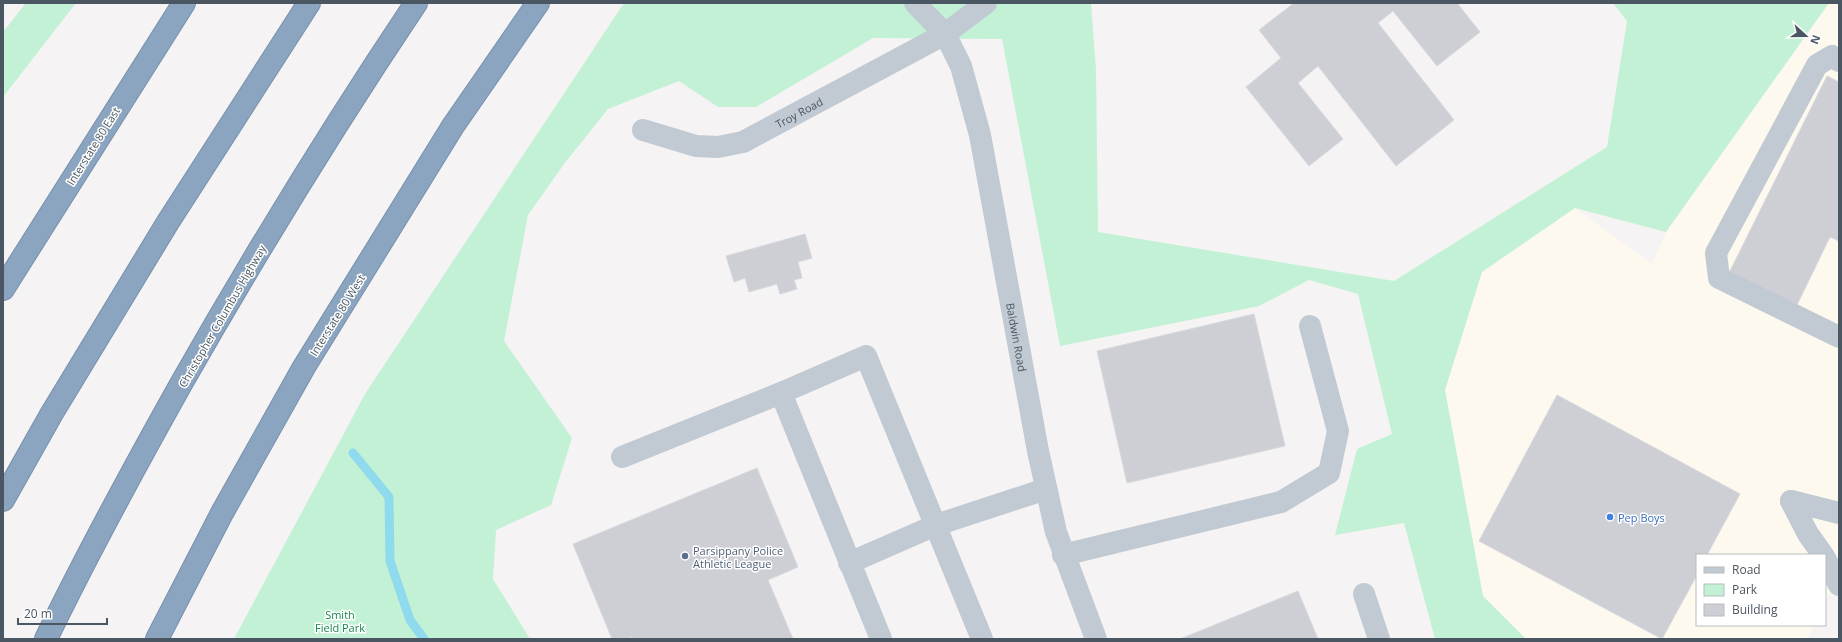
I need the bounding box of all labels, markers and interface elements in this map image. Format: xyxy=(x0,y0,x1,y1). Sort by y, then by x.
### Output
north arrow xyxy=(1786,16,1826,56)
text: N xyxy=(1807,33,1824,47)
street label: Troy Road xyxy=(772,93,825,131)
street label: Interstate 80 East xyxy=(63,104,123,188)
street label: Christopher Columbus Highway xyxy=(175,242,269,390)
street label: Interstate 80 West xyxy=(306,271,368,359)
street label: Baldwin Road xyxy=(1003,301,1031,373)
place label: Pep Boys xyxy=(1618,510,1665,525)
marker: Pep Boys xyxy=(1605,512,1615,522)
place label: Parsippany Police Athletic League xyxy=(693,543,783,571)
marker: Parsippany Police Athletic League xyxy=(680,551,690,561)
legend xyxy=(1696,554,1826,626)
text: Road xyxy=(1732,561,1761,578)
text: Park xyxy=(1732,581,1758,598)
scale bar xyxy=(18,600,107,626)
text: Building xyxy=(1732,601,1778,618)
text: 20 m xyxy=(24,605,52,622)
park label: Smith Field Park xyxy=(315,607,365,635)

